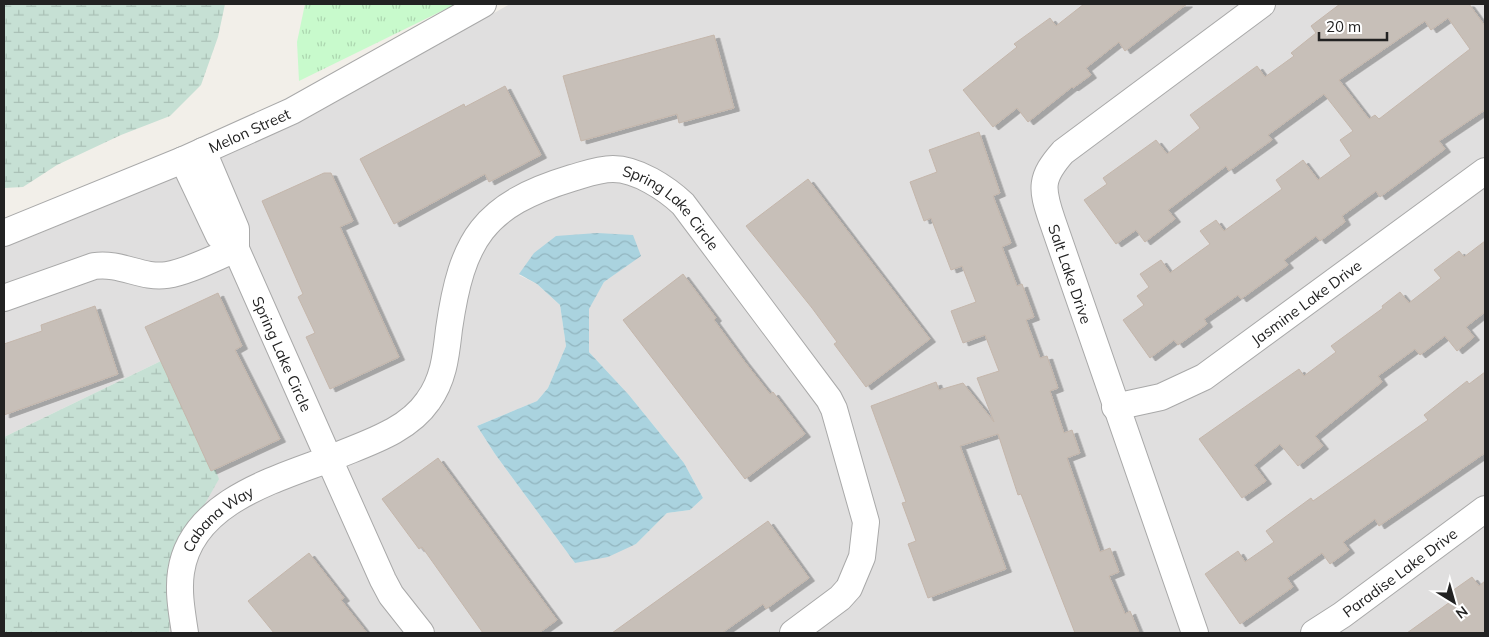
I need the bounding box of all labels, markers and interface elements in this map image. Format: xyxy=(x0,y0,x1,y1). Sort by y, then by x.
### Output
scale bar xyxy=(1319,10,1386,42)
text: 20 m xyxy=(1326,17,1361,36)
street label: Melon Street xyxy=(206,104,293,157)
street label: Spring Lake Circle xyxy=(621,161,723,254)
street label: Salt Lake Drive xyxy=(1044,222,1096,326)
street label: Jasmine Lake Drive xyxy=(1247,255,1365,349)
street label: Spring Lake Circle xyxy=(248,293,316,415)
street label: Cabana Way xyxy=(178,481,257,555)
street label: Paradise Lake Drive xyxy=(1338,524,1461,621)
north arrow xyxy=(1429,577,1479,627)
text: N xyxy=(1452,602,1471,623)

